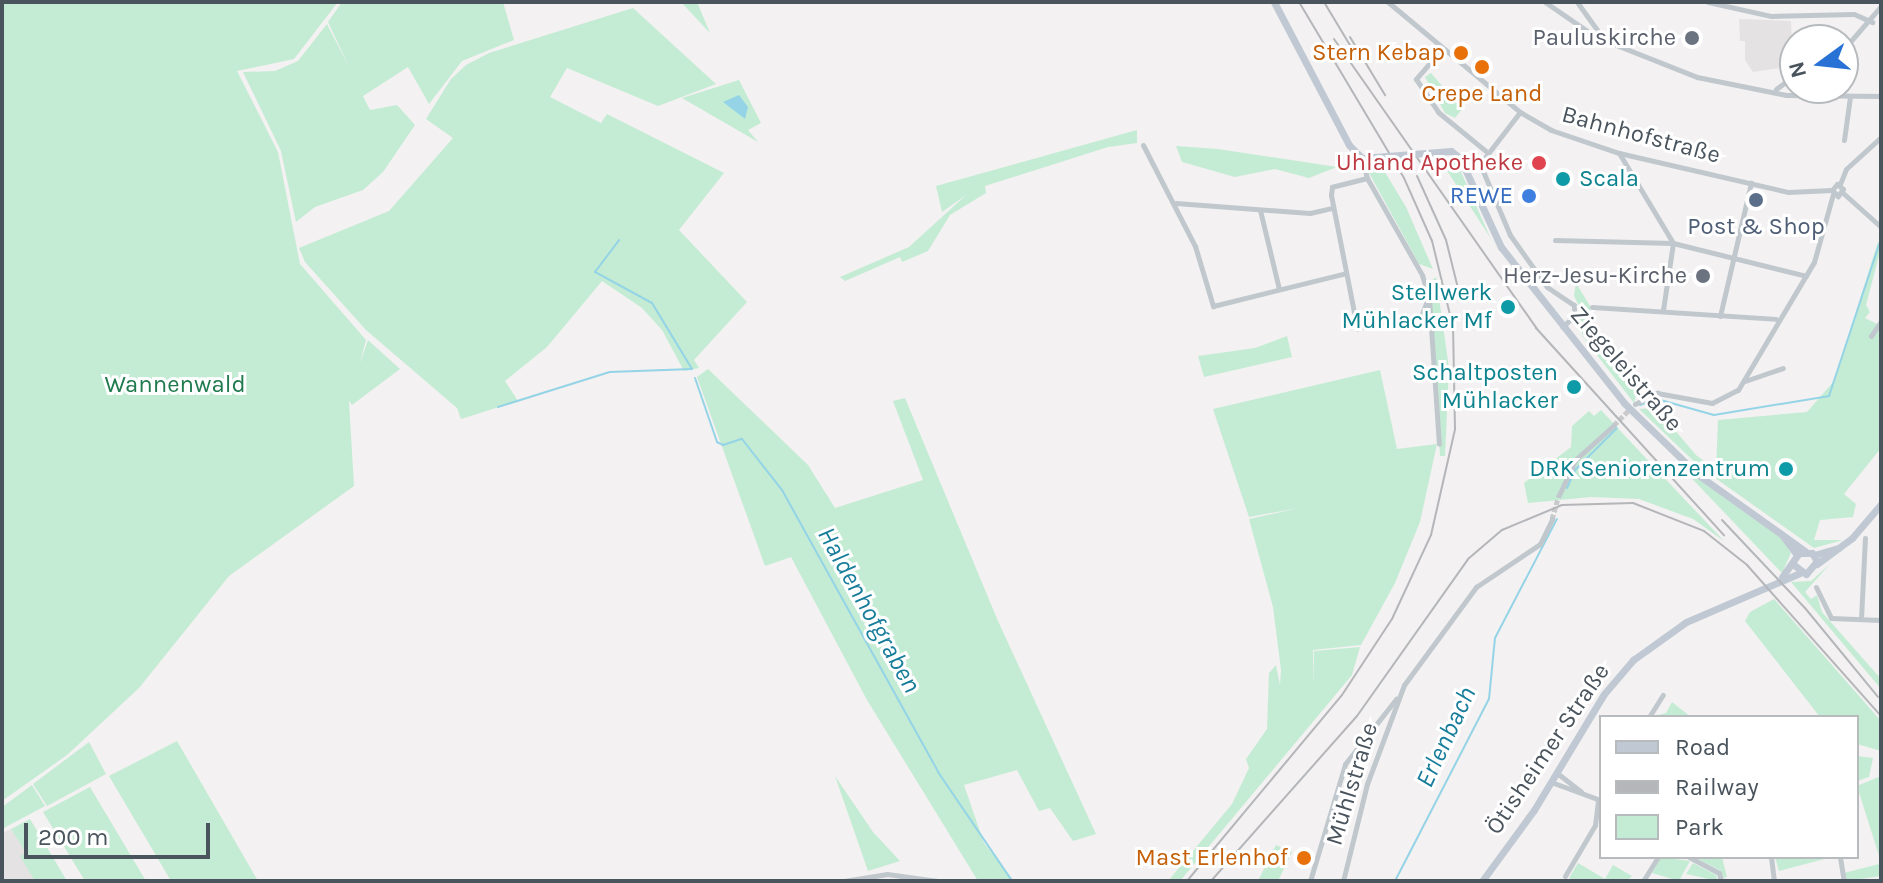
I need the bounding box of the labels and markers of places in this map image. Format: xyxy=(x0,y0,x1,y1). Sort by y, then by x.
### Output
place label: Pauluskirche xyxy=(1533,24,1676,52)
marker: Pauluskirche xyxy=(1683,29,1701,47)
place label: Stern Kebap xyxy=(1312,39,1445,67)
marker: Stern Kebap xyxy=(1452,44,1470,62)
marker: Crepe Land xyxy=(1473,58,1491,76)
place label: Crepe Land xyxy=(1422,80,1542,108)
place label: Uhland Apotheke xyxy=(1336,149,1523,177)
marker: Uhland Apotheke xyxy=(1530,154,1548,172)
place label: Scala xyxy=(1579,165,1639,193)
marker: Scala xyxy=(1554,170,1572,188)
place label: REWE xyxy=(1450,182,1513,210)
marker: REWE xyxy=(1520,187,1538,205)
marker: Post & Shop xyxy=(1747,191,1765,209)
place label: Post & Shop xyxy=(1687,213,1825,241)
place label: Herz-Jesu-Kirche xyxy=(1503,262,1687,290)
marker: Herz-Jesu-Kirche xyxy=(1694,267,1712,285)
place label: Stellwerk Mühlacker Mf xyxy=(1342,279,1492,335)
marker: Stellwerk Mühlacker Mf xyxy=(1499,298,1517,316)
place label: Schaltposten Mühlacker xyxy=(1412,359,1558,415)
marker: Schaltposten Mühlacker xyxy=(1565,378,1583,396)
place label: DRK Seniorenzentrum xyxy=(1529,455,1770,483)
marker: DRK Seniorenzentrum xyxy=(1777,460,1795,478)
place label: Mast Erlenhof xyxy=(1136,844,1288,872)
marker: Mast Erlenhof xyxy=(1295,849,1313,867)

